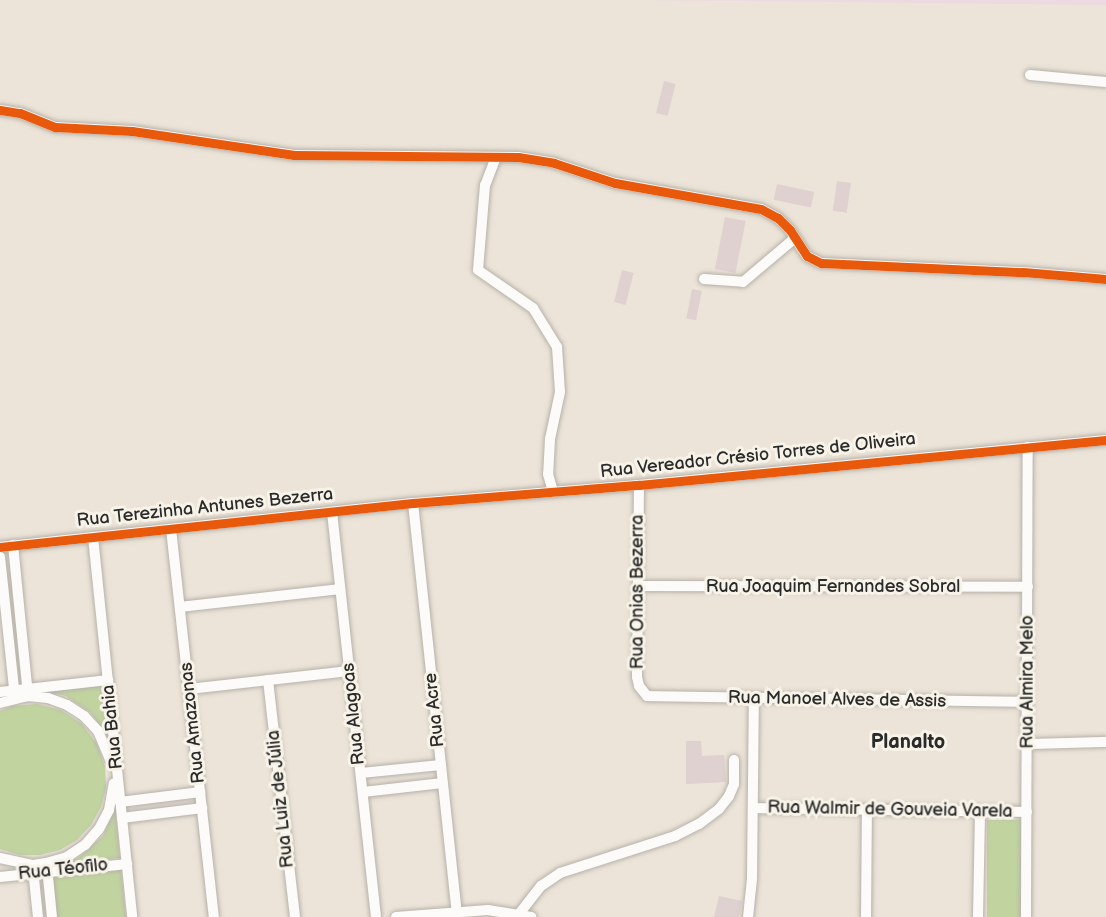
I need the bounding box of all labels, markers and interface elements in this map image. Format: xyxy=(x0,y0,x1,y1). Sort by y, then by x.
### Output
street label: Rua Vereador Crésio Torres de Oliveira xyxy=(599,429,917,483)
street label: Rua Terezinha Antunes Bezerra xyxy=(75,484,335,532)
street label: Rua Onias Bezerra xyxy=(627,515,649,669)
street label: Rua Joaquim Fernandes Sobral xyxy=(705,576,961,598)
street label: Rua Almira Melo xyxy=(1017,615,1039,749)
street label: Rua Amazonas xyxy=(176,661,210,785)
street label: Rua Alagoas xyxy=(338,662,370,766)
street label: Rua Acre xyxy=(420,672,450,748)
street label: Rua Bahia xyxy=(98,684,128,770)
street label: Rua Manoel Alves de Assis xyxy=(728,687,946,713)
street label: Rua Luiz de Júlia xyxy=(263,729,299,869)
district label: Planalto xyxy=(871,730,945,754)
street label: Rua Walmir de Gouveia Varela xyxy=(767,797,1013,823)
street label: Rua Téofilo xyxy=(17,855,109,885)

